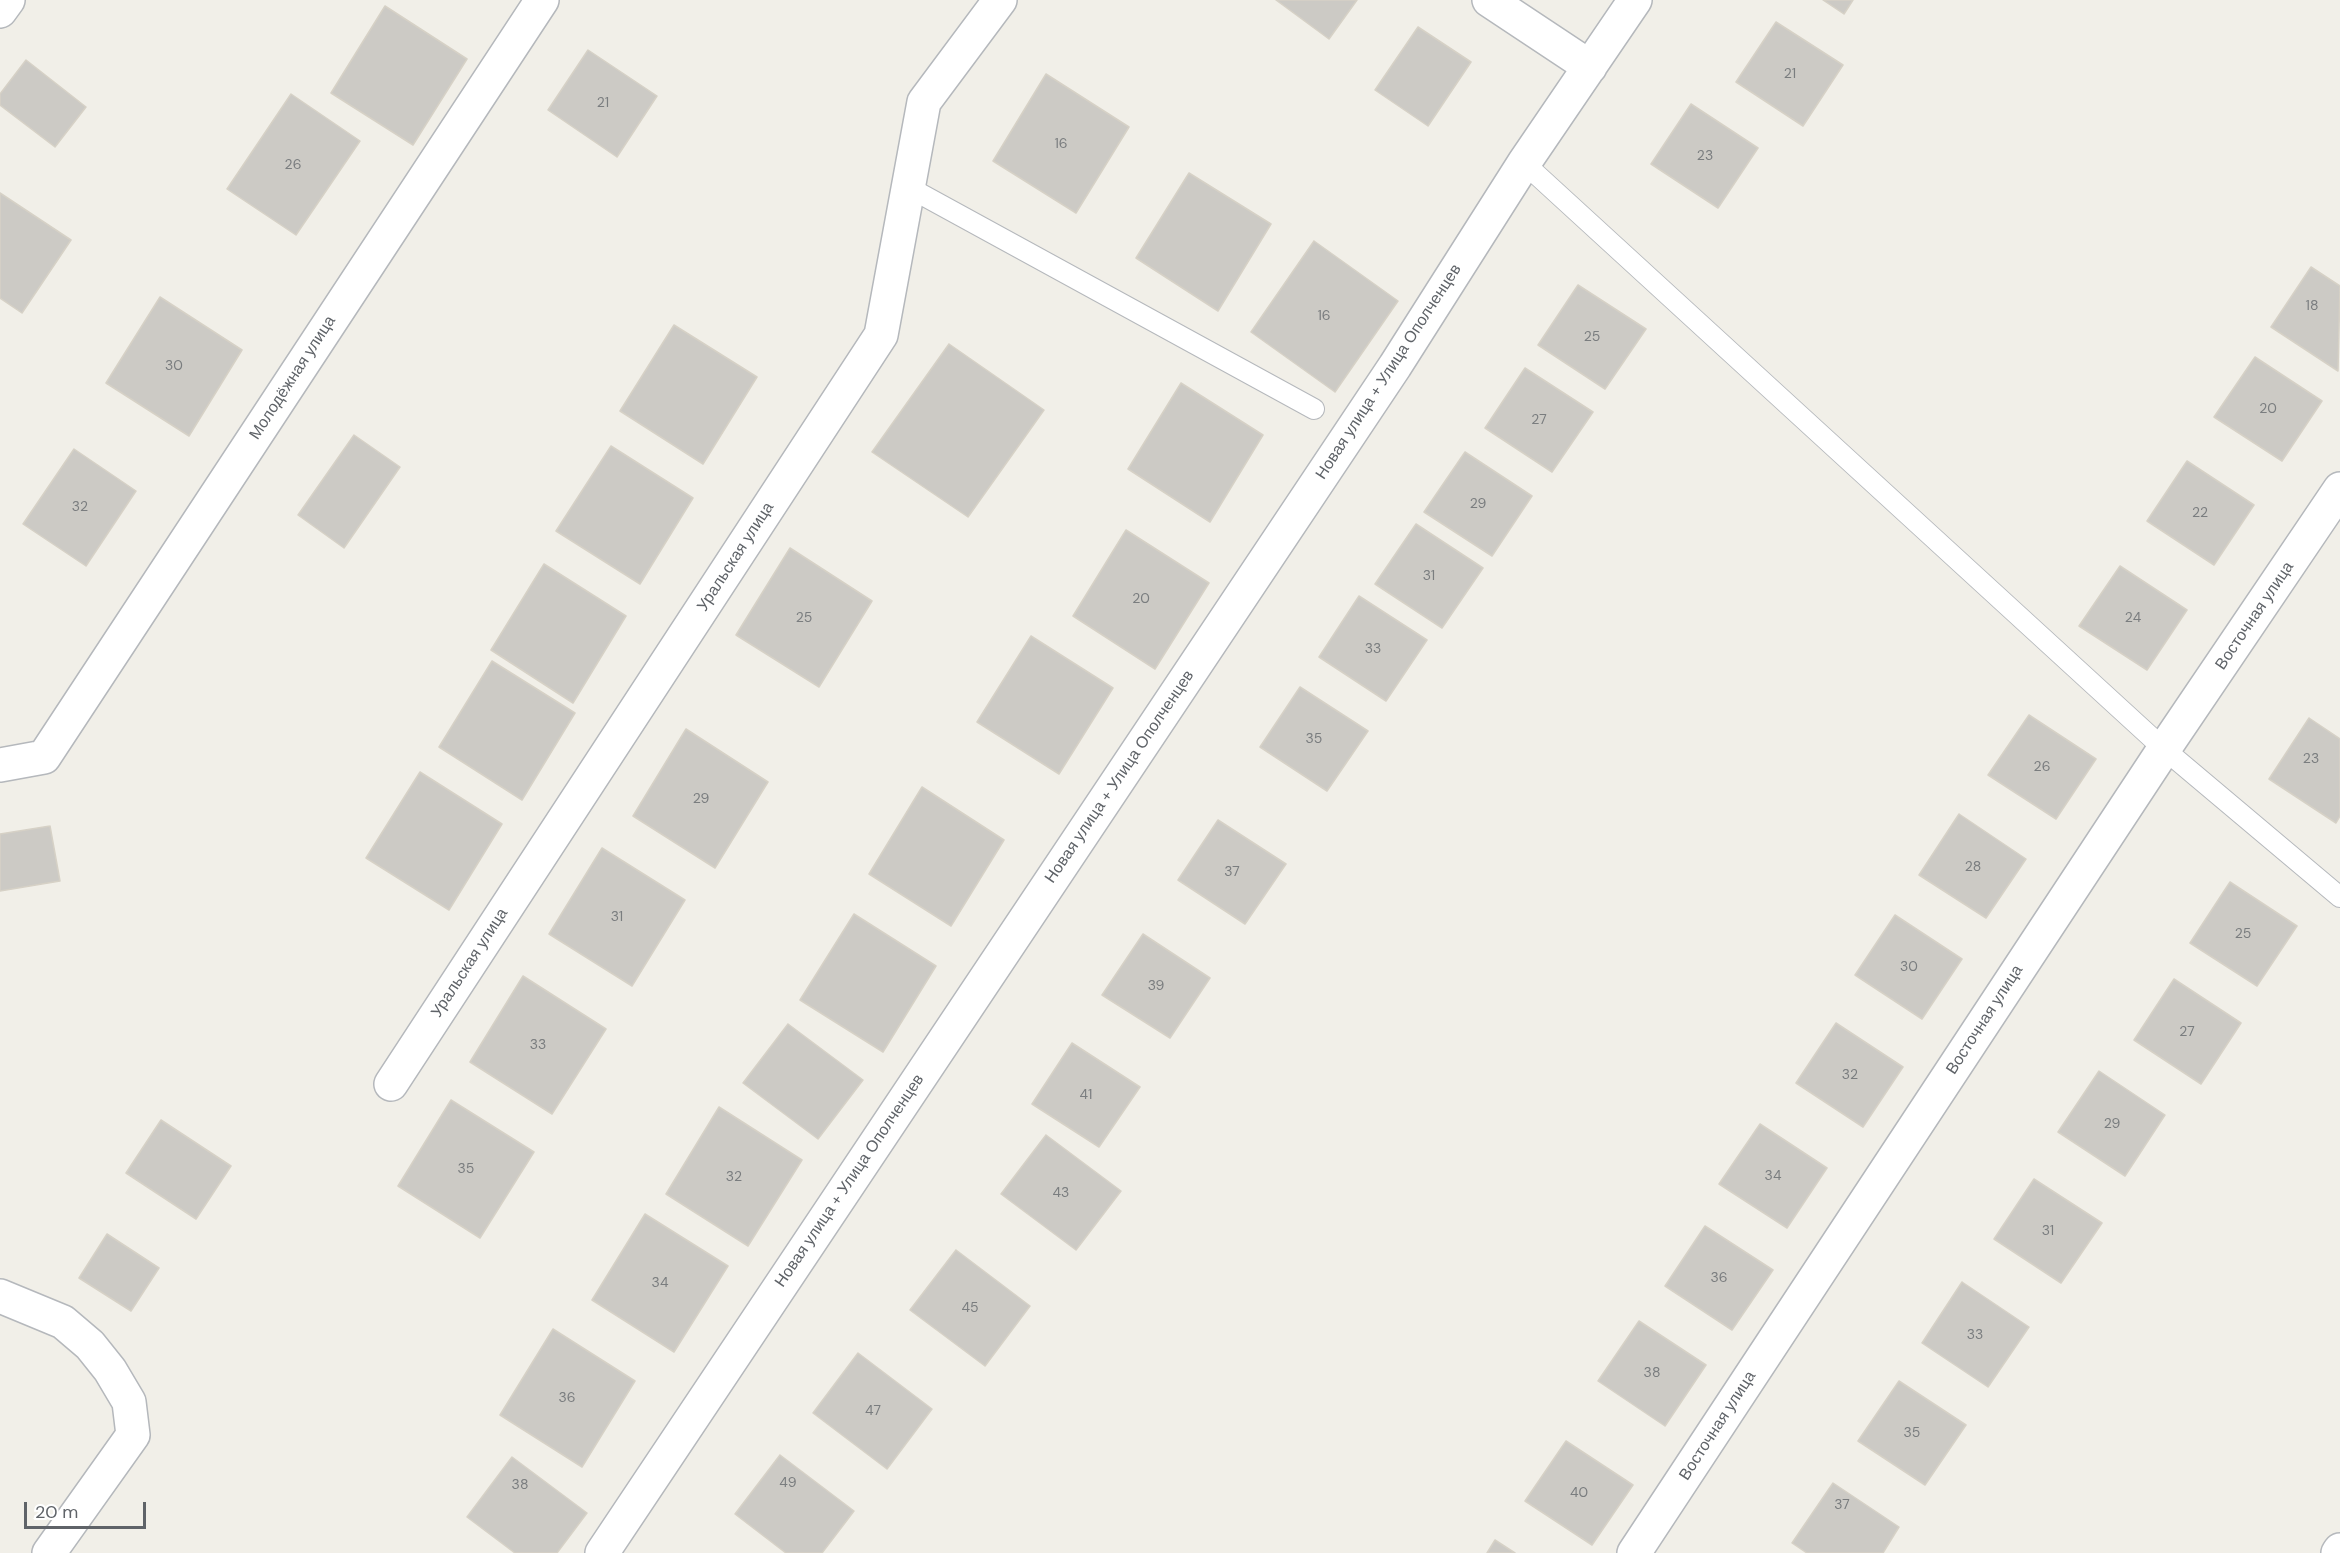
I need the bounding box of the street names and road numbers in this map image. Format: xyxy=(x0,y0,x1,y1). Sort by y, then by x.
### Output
street label: Новая улица + Улица Ополченцев xyxy=(1312,261,1466,483)
street label: Молодёжная улица xyxy=(246,313,340,443)
street label: Уральская улица xyxy=(694,499,778,615)
street label: Восточная улица xyxy=(2212,558,2298,674)
street label: Новая улица + Улица Ополченцев xyxy=(1041,667,1199,887)
street label: Уральская улица xyxy=(428,905,512,1021)
street label: Восточная улица xyxy=(1943,962,2027,1078)
street label: Новая улица + Улица Ополченцев xyxy=(771,1071,929,1291)
street label: Восточная улица xyxy=(1676,1368,1760,1484)

